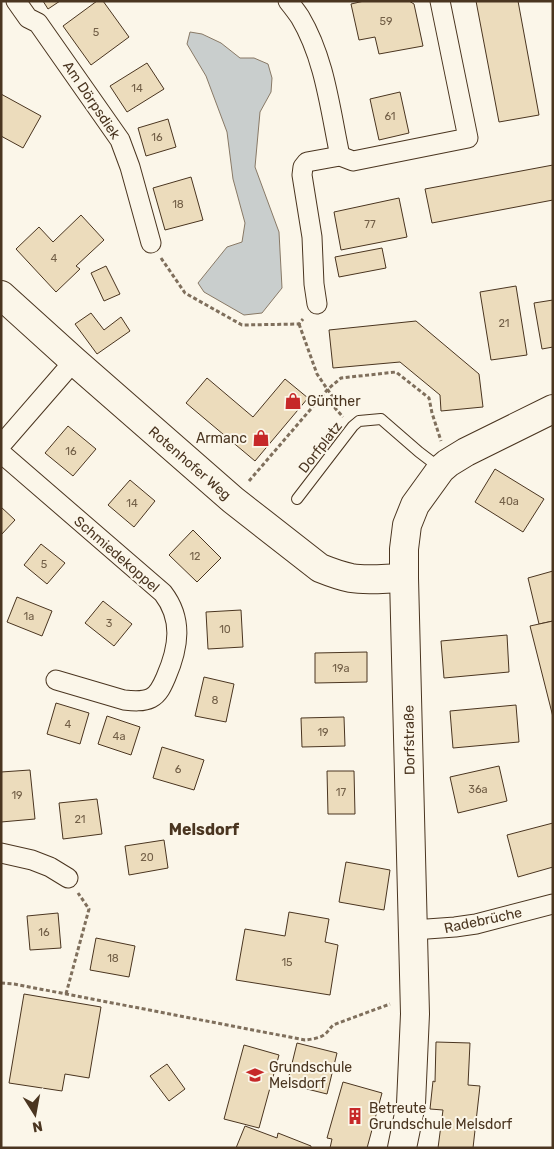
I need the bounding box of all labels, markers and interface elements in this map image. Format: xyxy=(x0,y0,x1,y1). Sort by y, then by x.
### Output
house number: 59 xyxy=(379,15,393,28)
house number: 5 xyxy=(93,26,100,39)
street label: Am Dörpsdiek xyxy=(59,58,124,143)
house number: 14 xyxy=(131,82,143,95)
house number: 61 xyxy=(384,110,396,123)
house number: 16 xyxy=(151,131,163,144)
house number: 18 xyxy=(172,198,184,211)
house number: 77 xyxy=(364,218,376,231)
house number: 4 xyxy=(51,252,58,265)
house number: 21 xyxy=(498,317,510,330)
shop icon: Günther xyxy=(283,391,303,411)
place label: Günther xyxy=(307,393,361,410)
street label: Dorfplatz xyxy=(295,418,346,476)
street label: Rotenhofer Weg xyxy=(145,423,234,504)
shop icon: Armanc xyxy=(251,428,271,448)
place label: Armanc xyxy=(196,430,247,447)
house number: 16 xyxy=(65,445,77,458)
house number: 40a xyxy=(499,495,519,508)
house number: 14 xyxy=(126,497,138,510)
street label: Schmiedekoppel xyxy=(70,513,163,596)
house number: 12 xyxy=(189,550,201,563)
house number: 5 xyxy=(41,558,48,571)
house number: 1a xyxy=(24,610,34,623)
house number: 3 xyxy=(106,617,113,630)
house number: 10 xyxy=(219,623,231,636)
house number: 19a xyxy=(332,662,350,675)
house number: 8 xyxy=(212,694,219,707)
street label: Dorfstraße xyxy=(400,705,419,775)
house number: 4 xyxy=(65,718,72,731)
house number: 19 xyxy=(317,726,329,739)
house number: 4a xyxy=(113,730,125,743)
house number: 6 xyxy=(175,763,182,776)
house number: 36a xyxy=(468,783,488,796)
house number: 17 xyxy=(336,786,347,799)
house number: 19 xyxy=(11,789,23,802)
house number: 21 xyxy=(74,813,86,826)
district label: Melsdorf xyxy=(169,820,240,839)
house number: 20 xyxy=(140,851,154,864)
street label: Radebrüche xyxy=(443,904,524,937)
house number: 16 xyxy=(38,926,50,939)
house number: 18 xyxy=(107,952,119,965)
house number: 15 xyxy=(281,956,293,969)
place label: Grundschule Melsdorf xyxy=(269,1059,352,1092)
school or university icon: Grundschule Melsdorf xyxy=(245,1065,265,1085)
north arrow xyxy=(10,1089,60,1139)
place label: Betreute Grundschule Melsdorf xyxy=(369,1100,513,1133)
building icon: Betreute Grundschule Melsdorf xyxy=(345,1106,365,1126)
text: N xyxy=(31,1117,44,1136)

